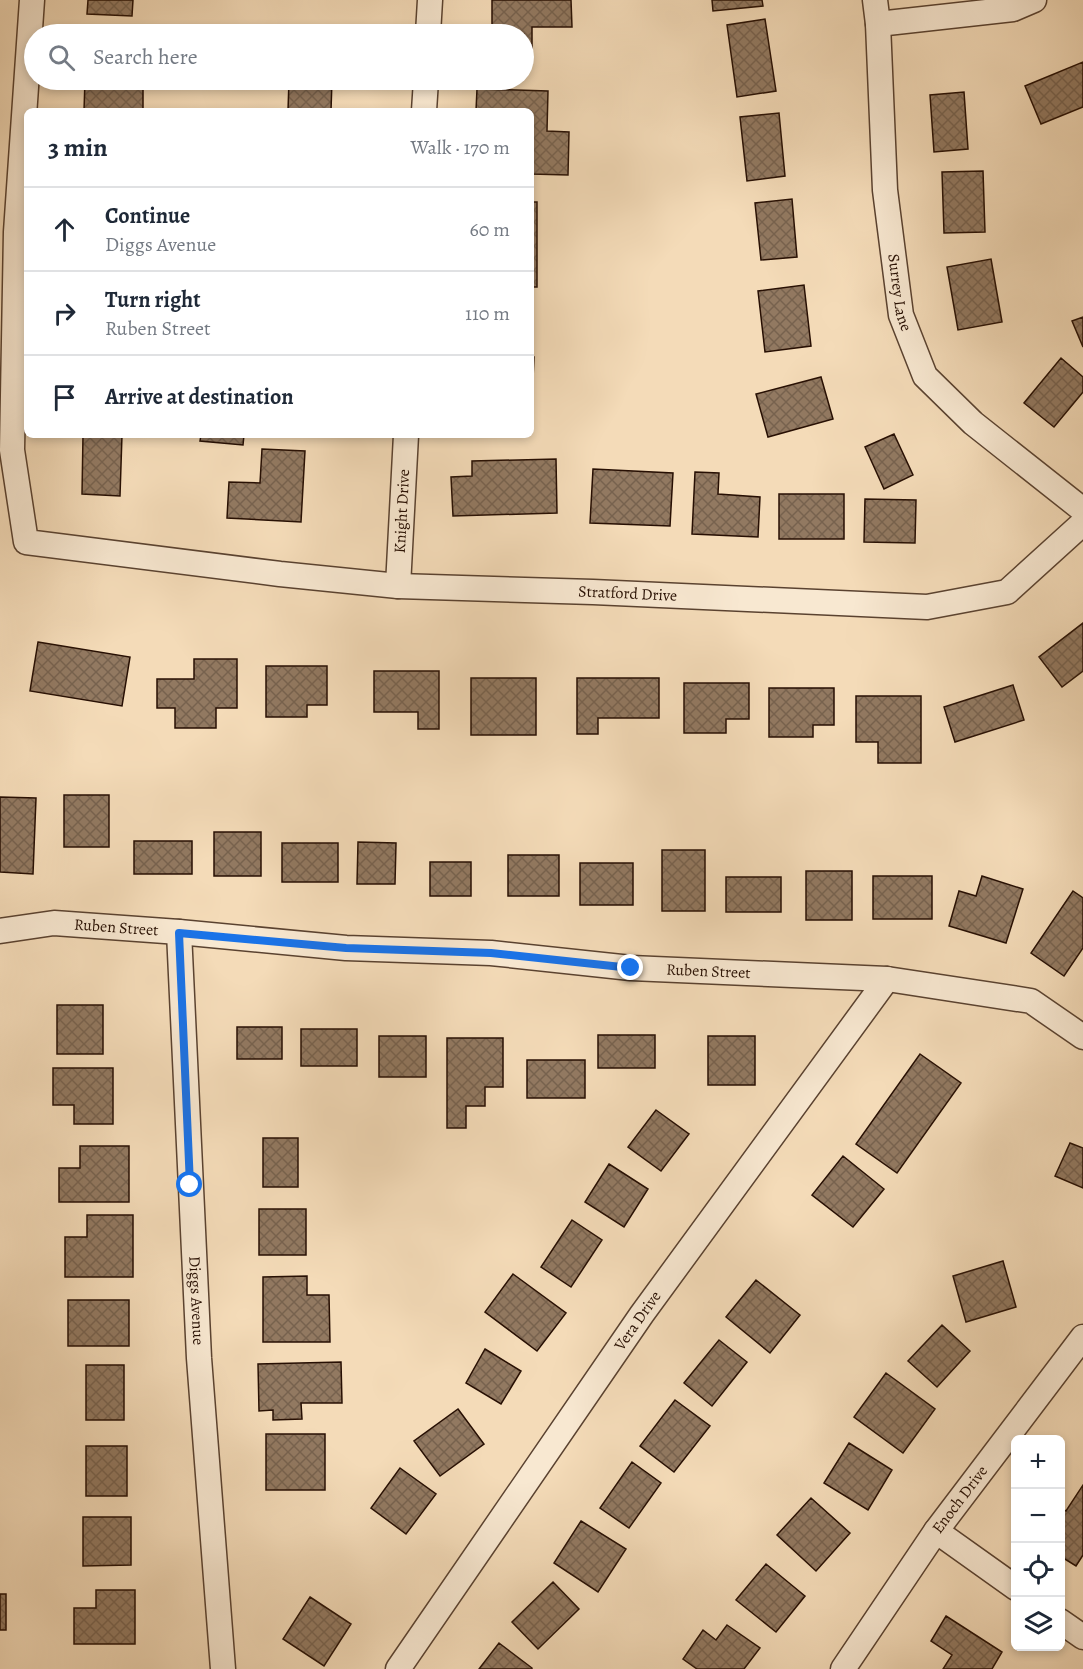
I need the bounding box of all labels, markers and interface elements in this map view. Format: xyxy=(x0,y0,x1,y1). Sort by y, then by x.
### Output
search box xyxy=(24,24,534,90)
icon: search xyxy=(45,41,78,74)
text: Search here xyxy=(93,42,198,72)
text: 3 min xyxy=(48,130,108,165)
text: Walk · 170 m xyxy=(410,134,510,161)
text: Continue xyxy=(105,201,190,231)
icon: ahead xyxy=(48,213,81,246)
text: 60 m xyxy=(470,216,510,243)
text: Diggs Avenue xyxy=(105,231,216,258)
street label: Surrey Lane xyxy=(882,253,917,335)
text: Turn right xyxy=(105,285,201,315)
icon: right xyxy=(48,297,81,330)
text: 110 m xyxy=(465,300,510,327)
text: Ruben Street xyxy=(105,315,211,342)
icon: arrive xyxy=(48,381,81,414)
text: Arrive at destination xyxy=(105,382,294,412)
street label: Knight Drive xyxy=(389,468,415,554)
street label: Stratford Drive xyxy=(578,581,678,607)
street label: Ruben Street xyxy=(73,913,159,941)
route end xyxy=(617,954,643,980)
street label: Ruben Street xyxy=(666,959,751,984)
route start xyxy=(176,1171,202,1197)
street label: Diggs Avenue xyxy=(183,1256,209,1346)
street label: Vera Drive xyxy=(609,1286,666,1356)
map controls xyxy=(1011,1435,1065,1651)
button: + xyxy=(1011,1435,1065,1489)
street label: Enoch Drive xyxy=(927,1461,993,1538)
button: − xyxy=(1011,1489,1065,1543)
button: locate xyxy=(1011,1543,1065,1597)
button: layers xyxy=(1011,1597,1065,1651)

